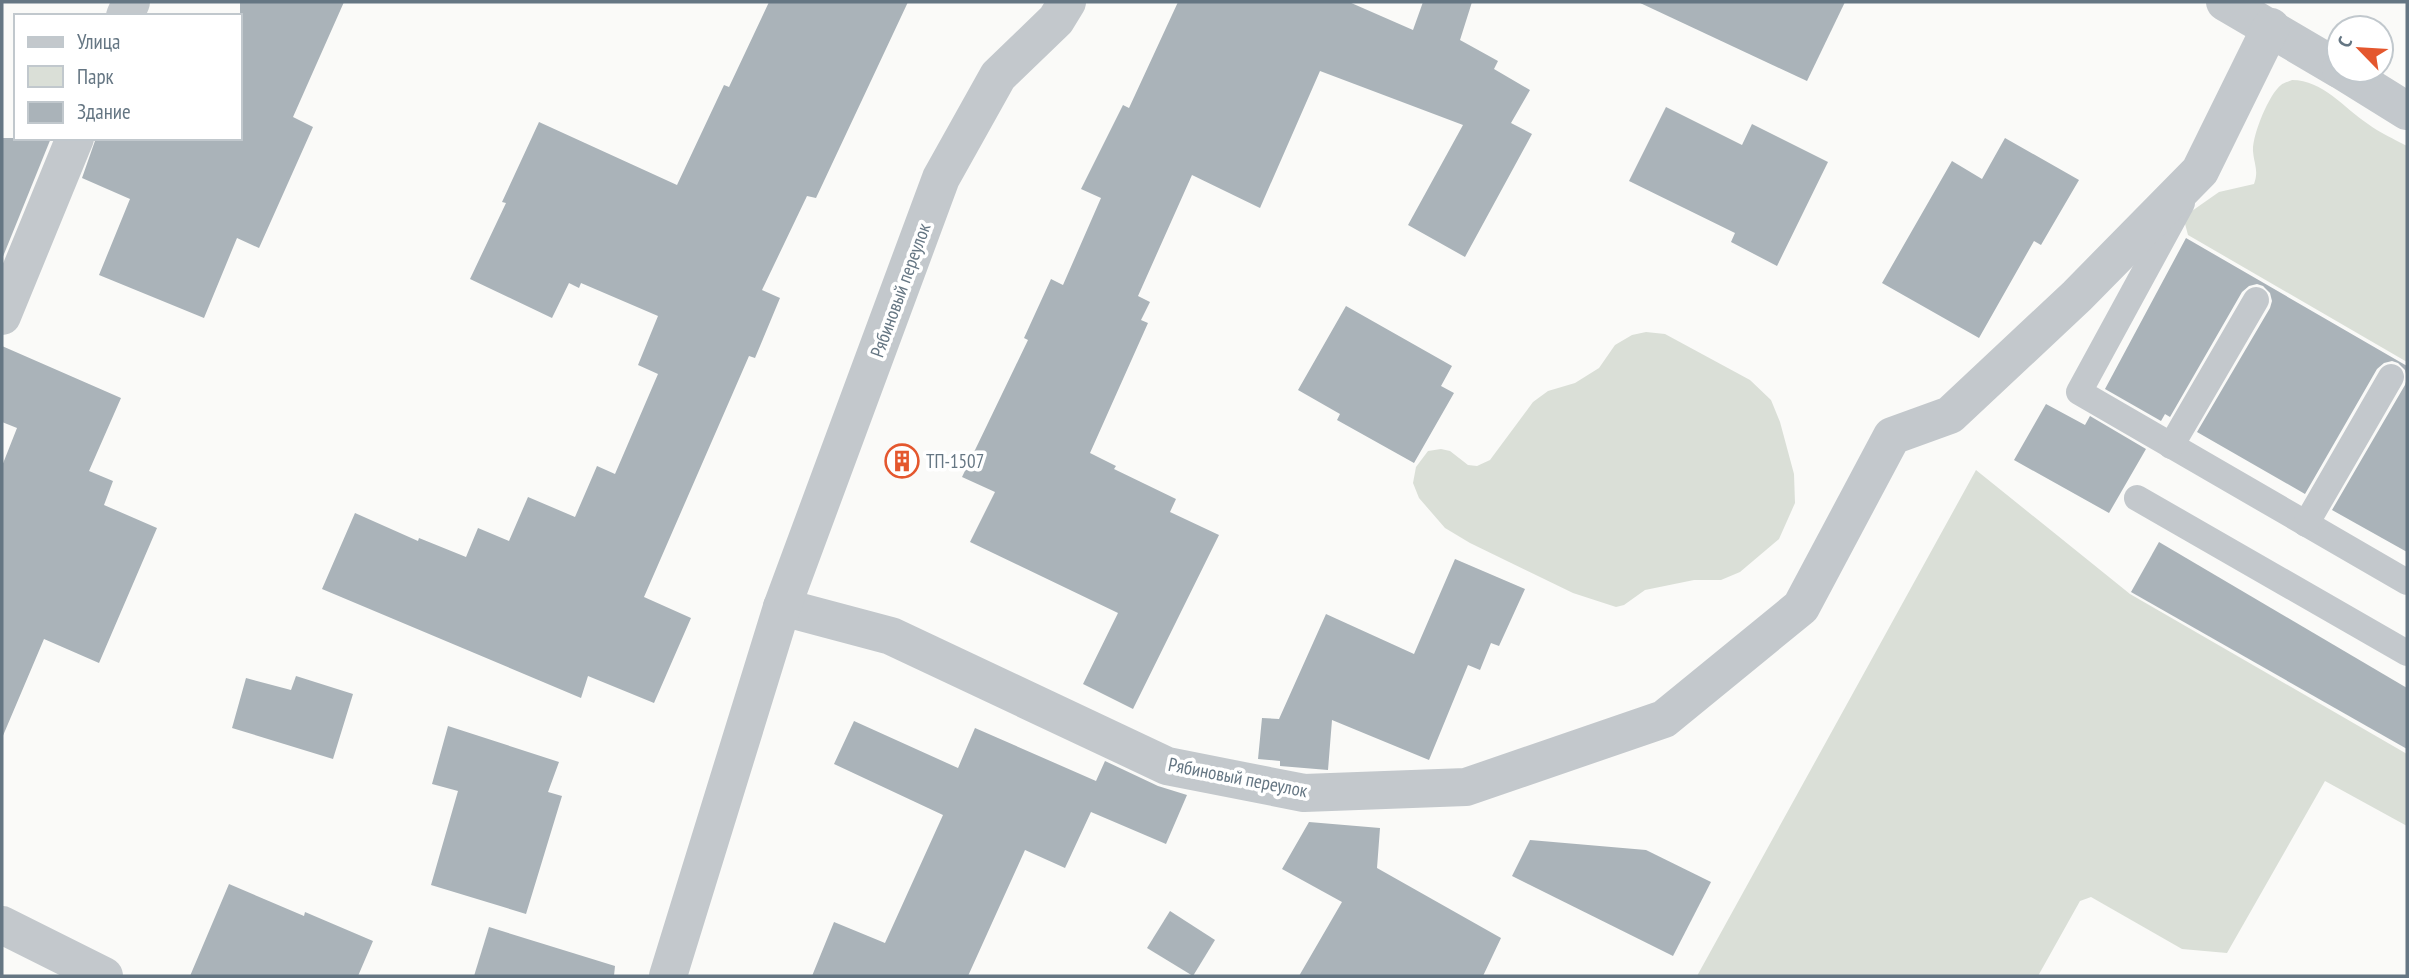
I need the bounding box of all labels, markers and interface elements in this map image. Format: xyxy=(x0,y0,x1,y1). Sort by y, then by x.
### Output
legend xyxy=(14,14,242,140)
north arrow xyxy=(2325,14,2395,84)
text: Улица xyxy=(77,28,120,55)
text: С xyxy=(2332,33,2357,51)
text: Парк xyxy=(77,63,114,90)
text: Здание xyxy=(77,98,131,125)
street label: Рябиновый переулок xyxy=(865,219,936,360)
building icon: ТП-1507 xyxy=(883,442,921,480)
place label: ТП-1507 xyxy=(926,449,984,473)
street label: Рябиновый переулок xyxy=(1166,752,1310,802)

